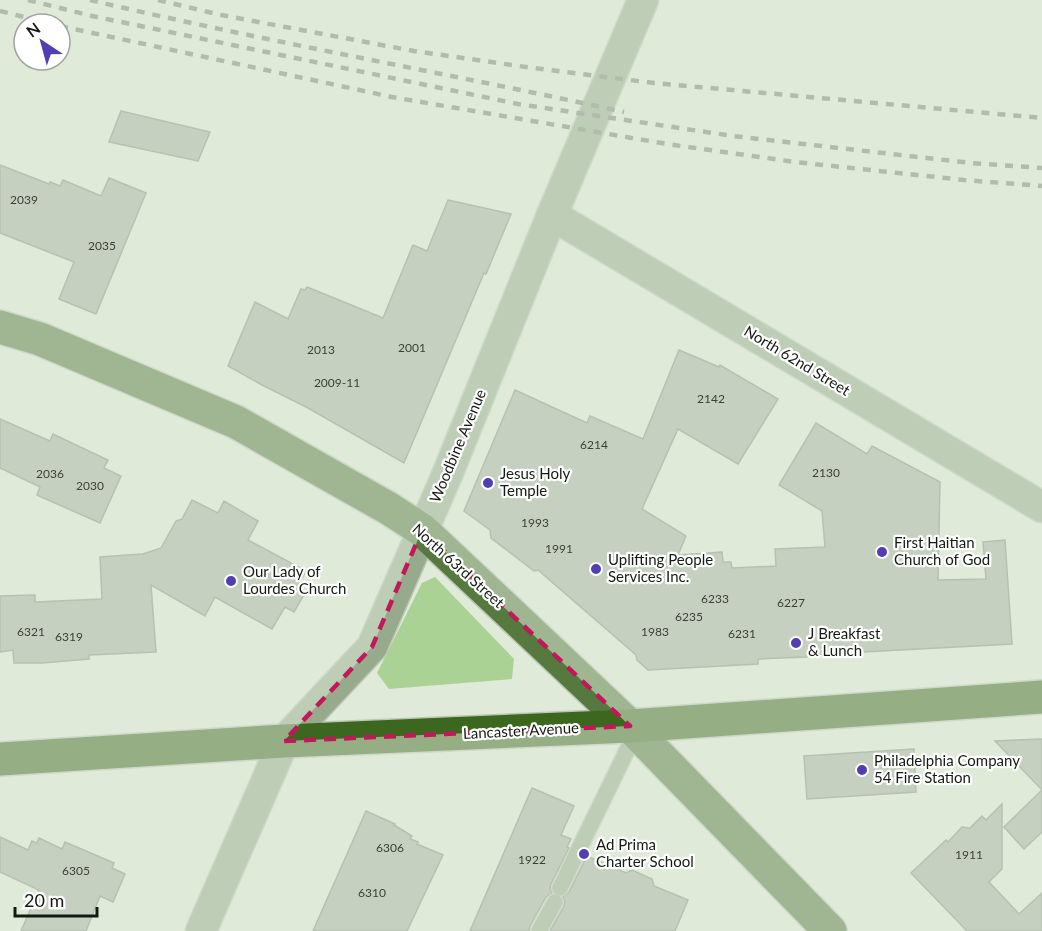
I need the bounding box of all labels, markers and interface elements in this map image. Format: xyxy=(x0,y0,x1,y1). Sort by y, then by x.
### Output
north arrow xyxy=(12,12,72,72)
text: N xyxy=(22,18,43,41)
house number: 2039 xyxy=(10,192,38,207)
house number: 2035 xyxy=(88,238,116,253)
street label: North 62nd Street xyxy=(741,321,854,399)
house number: 2001 xyxy=(398,340,426,355)
house number: 2013 xyxy=(307,342,335,357)
house number: 2009-11 xyxy=(314,375,360,390)
street label: Woodbine Avenue xyxy=(425,386,489,505)
house number: 2142 xyxy=(697,391,725,406)
house number: 6214 xyxy=(580,437,608,452)
place label: Jesus Holy Temple xyxy=(500,464,570,499)
house number: 2130 xyxy=(812,465,840,480)
house number: 2036 xyxy=(36,466,64,481)
marker: Jesus Holy Temple xyxy=(481,476,495,490)
house number: 2030 xyxy=(76,478,104,493)
house number: 1993 xyxy=(521,515,549,530)
street label: North 63rd Street xyxy=(409,519,509,612)
place label: First Haitian Church of God xyxy=(894,533,990,568)
house number: 1991 xyxy=(545,541,573,556)
marker: First Haitian Church of God xyxy=(875,545,889,559)
place label: Uplifting People Services Inc. xyxy=(608,550,713,585)
place label: Our Lady of Lourdes Church xyxy=(243,562,346,597)
marker: Uplifting People Services Inc. xyxy=(589,562,603,576)
marker: Our Lady of Lourdes Church xyxy=(224,574,238,588)
house number: 6233 xyxy=(701,591,729,606)
house number: 6227 xyxy=(777,595,805,610)
house number: 6235 xyxy=(675,609,703,624)
house number: 6321 xyxy=(17,624,45,639)
house number: 1983 xyxy=(641,624,669,639)
place label: J Breakfast & Lunch xyxy=(808,624,881,659)
house number: 6231 xyxy=(728,626,756,641)
house number: 6319 xyxy=(55,629,83,644)
marker: J Breakfast & Lunch xyxy=(789,636,803,650)
street label: Lancaster Avenue xyxy=(463,718,579,742)
place label: Philadelphia Company 54 Fire Station xyxy=(874,751,1020,786)
marker: Philadelphia Company 54 Fire Station xyxy=(855,763,869,777)
place label: Ad Prima Charter School xyxy=(596,835,694,870)
house number: 6306 xyxy=(376,840,404,855)
marker: Ad Prima Charter School xyxy=(577,847,591,861)
house number: 1911 xyxy=(955,847,983,862)
house number: 1922 xyxy=(518,852,546,867)
house number: 6305 xyxy=(62,863,90,878)
scale bar xyxy=(15,880,98,918)
house number: 6310 xyxy=(358,885,386,900)
text: 20 m xyxy=(24,889,64,911)

